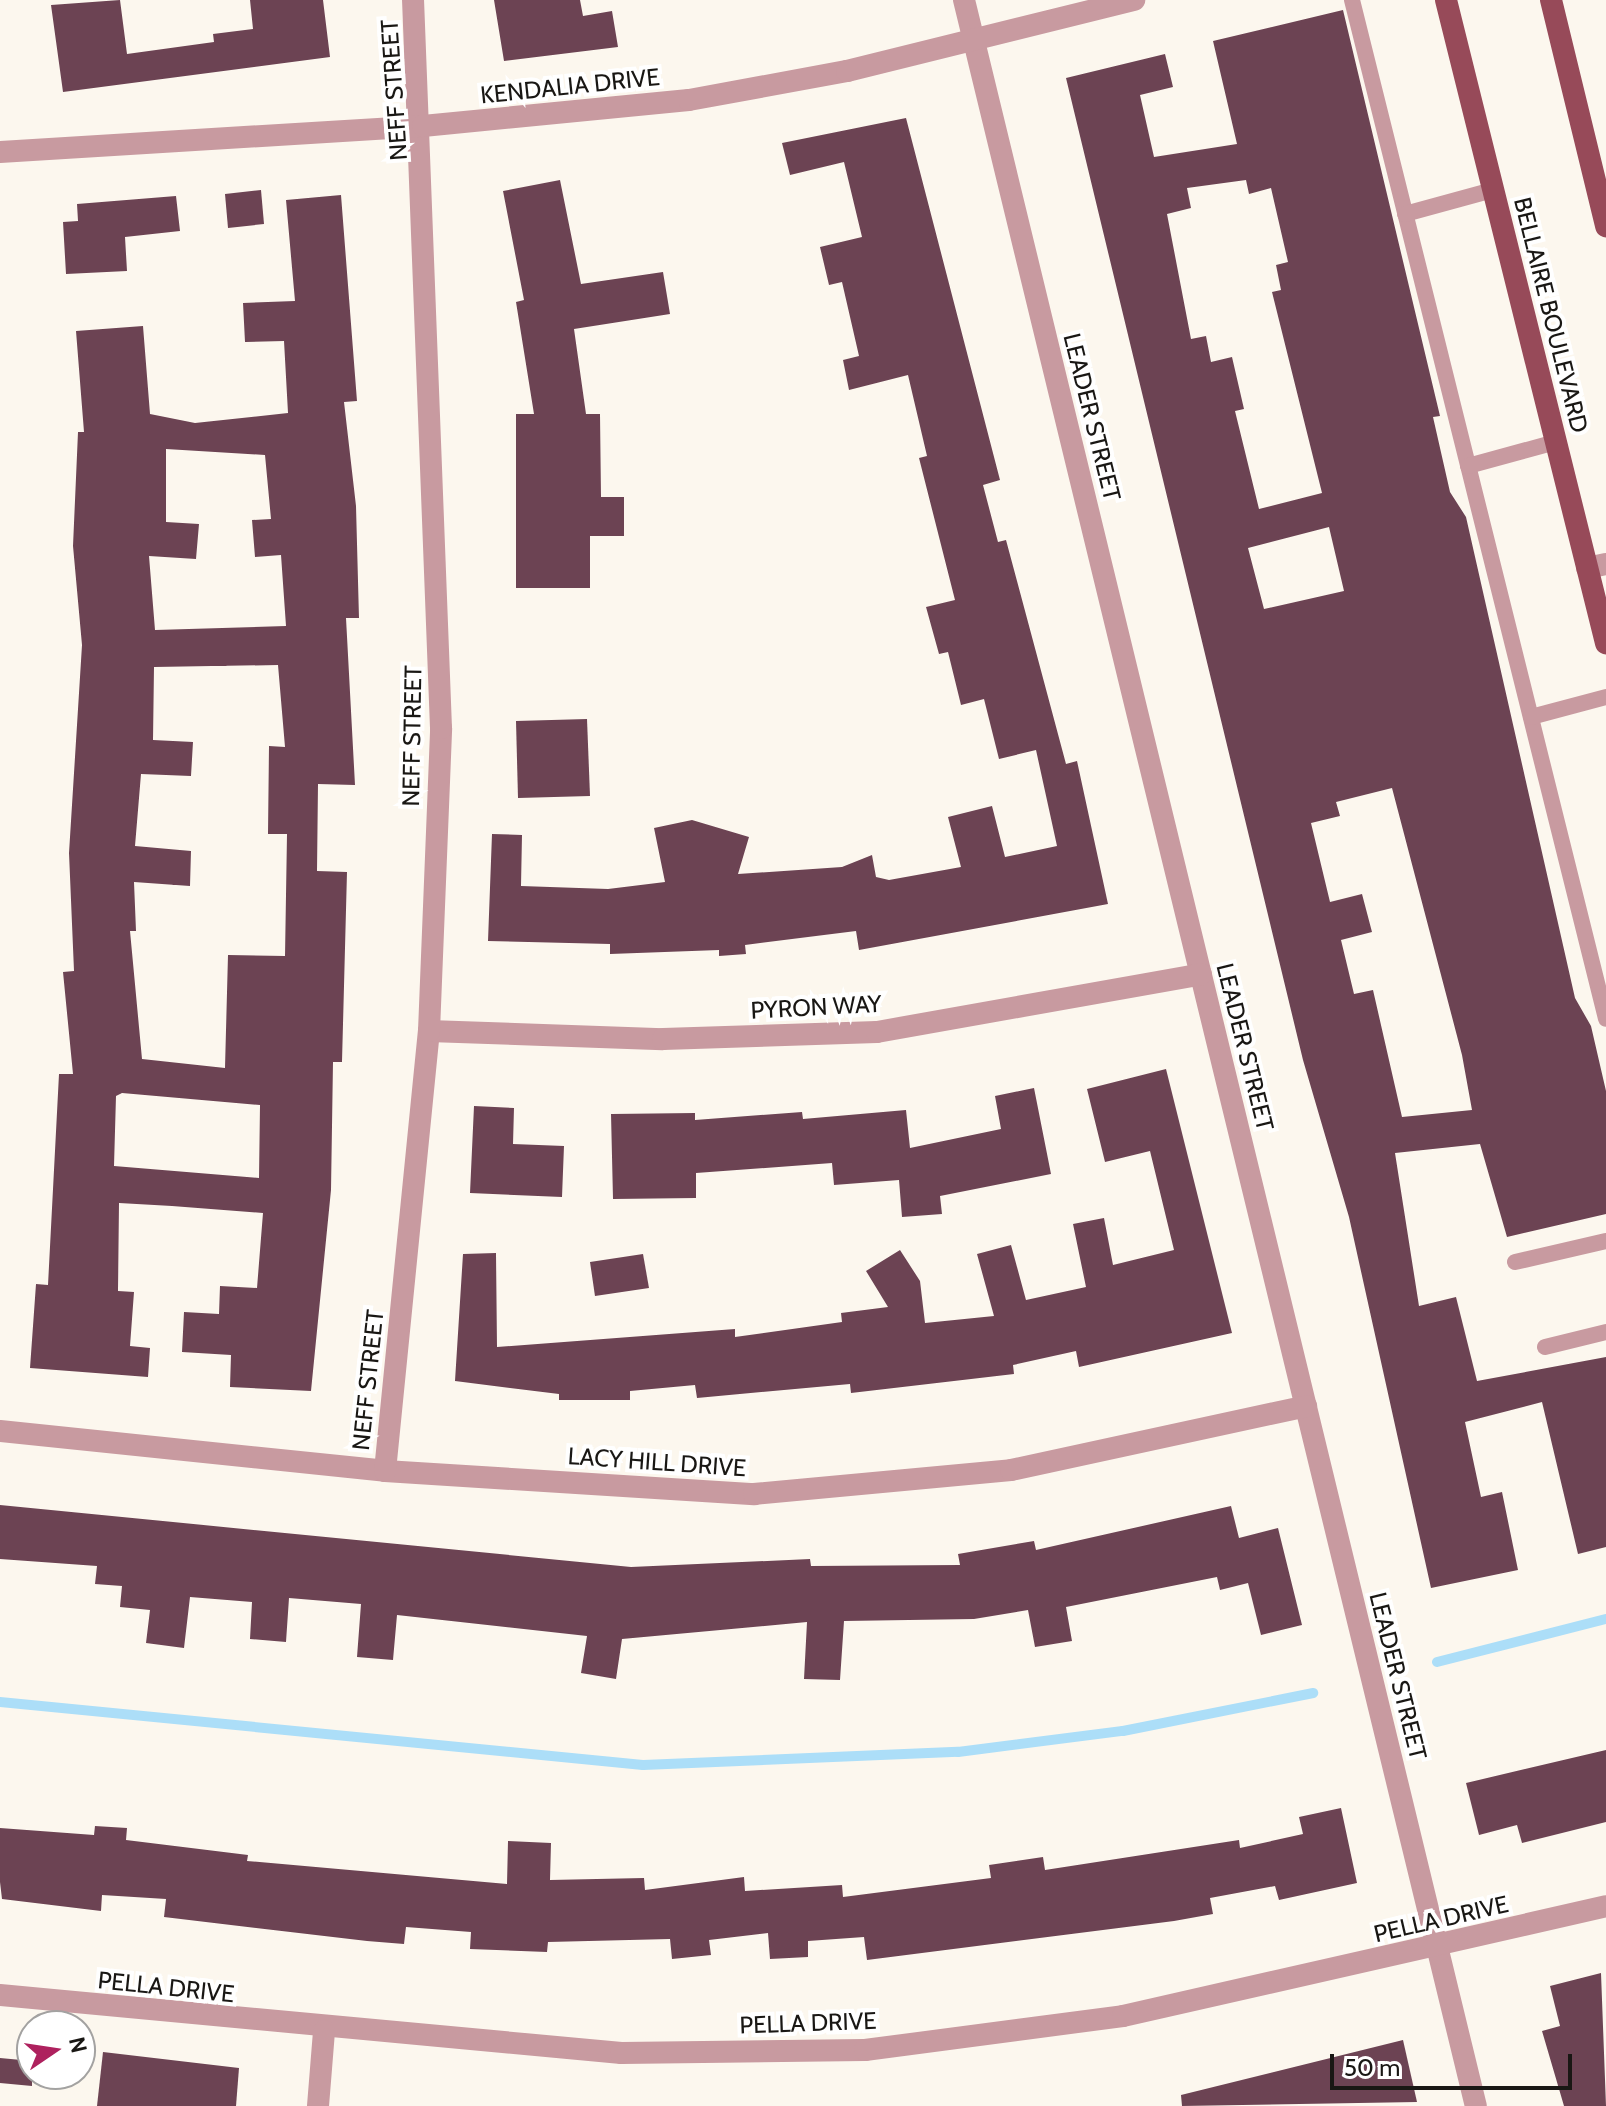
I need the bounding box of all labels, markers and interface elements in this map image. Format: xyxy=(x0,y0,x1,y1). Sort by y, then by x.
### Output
street label: NEFF STREET xyxy=(375,18,413,162)
street label: KENDALIA DRIVE xyxy=(479,62,661,110)
street label: BELLAIRE BOULEVARD xyxy=(1508,194,1594,436)
street label: LEADER STREET xyxy=(1057,330,1127,504)
street label: NEFF STREET xyxy=(396,665,428,807)
street label: LEADER STREET xyxy=(1210,960,1280,1134)
street label: PYRON WAY xyxy=(750,989,882,1025)
street label: NEFF STREET xyxy=(346,1308,390,1452)
street label: LACY HILL DRIVE xyxy=(567,1441,747,1483)
street label: LEADER STREET xyxy=(1363,1589,1433,1763)
street label: PELLA DRIVE xyxy=(1371,1890,1511,1948)
street label: PELLA DRIVE xyxy=(96,1966,236,2008)
street label: PELLA DRIVE xyxy=(739,2006,877,2040)
north arrow xyxy=(16,2010,96,2090)
text: N xyxy=(63,2034,93,2056)
scale bar xyxy=(1334,2038,1576,2088)
text: 50 m xyxy=(1344,2053,1400,2082)

